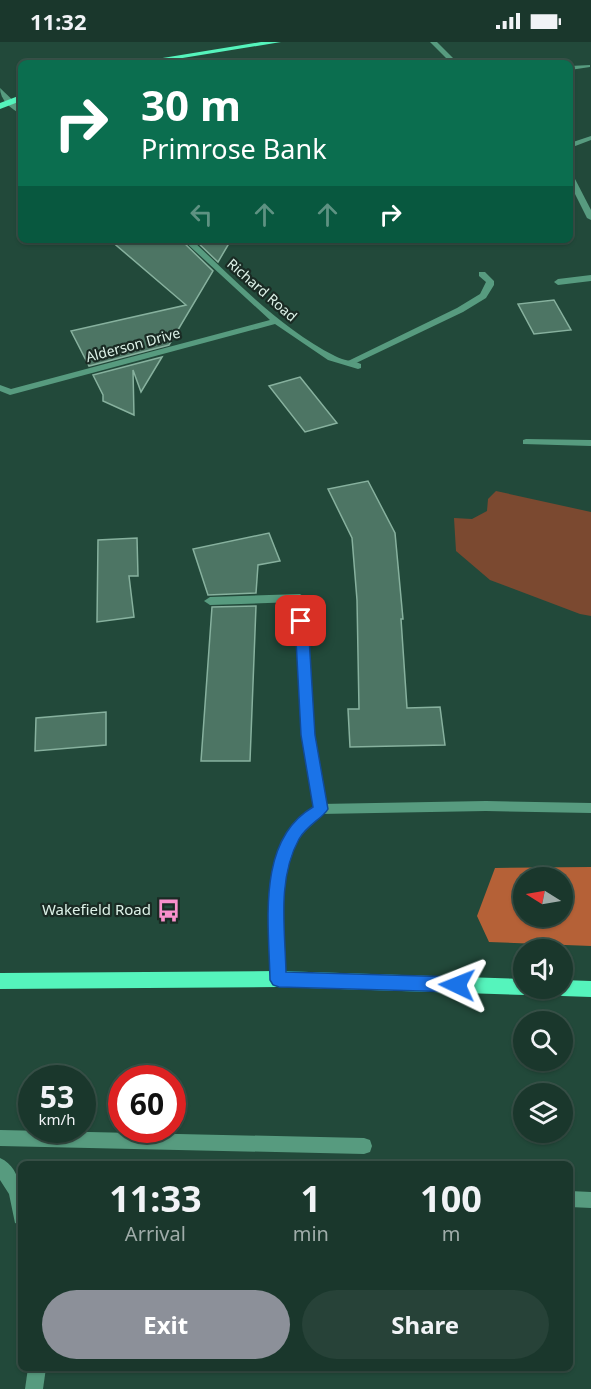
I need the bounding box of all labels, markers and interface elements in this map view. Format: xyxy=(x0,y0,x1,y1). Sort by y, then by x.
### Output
text: 11:32 xyxy=(30,6,87,36)
text: 30 m xyxy=(141,76,241,133)
icon: right xyxy=(42,84,120,162)
text: Primrose Bank xyxy=(141,130,327,167)
icon: left xyxy=(185,198,218,231)
icon: ahead xyxy=(248,198,281,231)
icon: ahead xyxy=(311,198,344,231)
icon: right xyxy=(374,198,407,231)
street label: Richard Road xyxy=(223,254,301,325)
street label: Alderson Drive xyxy=(84,323,182,366)
pin xyxy=(275,595,326,646)
icon: arrive xyxy=(284,604,317,637)
north arrow xyxy=(513,867,573,927)
map controls xyxy=(513,867,573,1143)
bus stop icon: Wakefield Road xyxy=(156,897,182,923)
place label: Wakefield Road xyxy=(42,899,151,919)
button: sound xyxy=(513,939,573,999)
position arrow xyxy=(425,953,489,1017)
button: search xyxy=(513,1011,573,1071)
speed limit sign: 60 xyxy=(108,1065,186,1143)
text: 53 xyxy=(40,1076,74,1117)
button: layers xyxy=(513,1083,573,1143)
text: km/h xyxy=(39,1109,75,1129)
text: 11:33 xyxy=(109,1174,202,1223)
text: 1 xyxy=(301,1174,321,1223)
text: 100 xyxy=(420,1174,482,1223)
text: Arrival xyxy=(125,1220,186,1247)
text: min xyxy=(293,1220,329,1247)
text: m xyxy=(442,1220,460,1247)
button: Exit xyxy=(42,1290,290,1359)
button: Share xyxy=(302,1290,549,1359)

